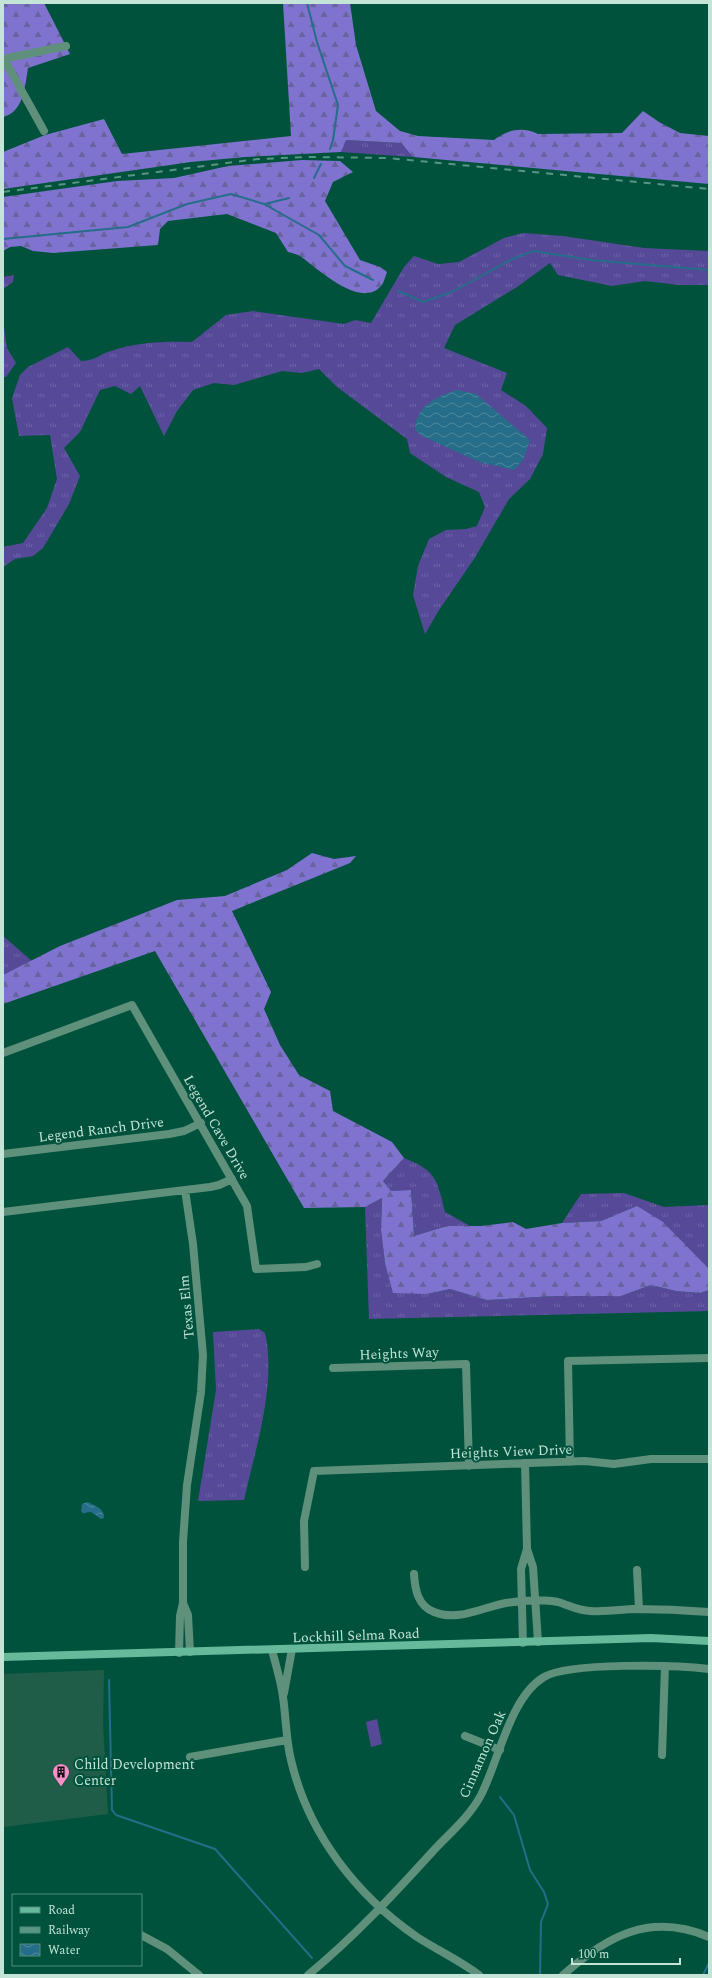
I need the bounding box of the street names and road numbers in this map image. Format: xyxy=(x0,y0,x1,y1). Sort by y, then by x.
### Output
street label: Legend Cave Drive xyxy=(178,1071,255,1184)
street label: Legend Ranch Drive xyxy=(37,1111,165,1148)
street label: Texas Elm xyxy=(173,1274,200,1340)
street label: Heights Way xyxy=(359,1342,440,1365)
street label: Heights View Drive xyxy=(449,1439,573,1464)
street label: Lockhill Selma Road xyxy=(292,1623,420,1648)
street label: Cinnamon Oak xyxy=(454,1706,511,1802)

